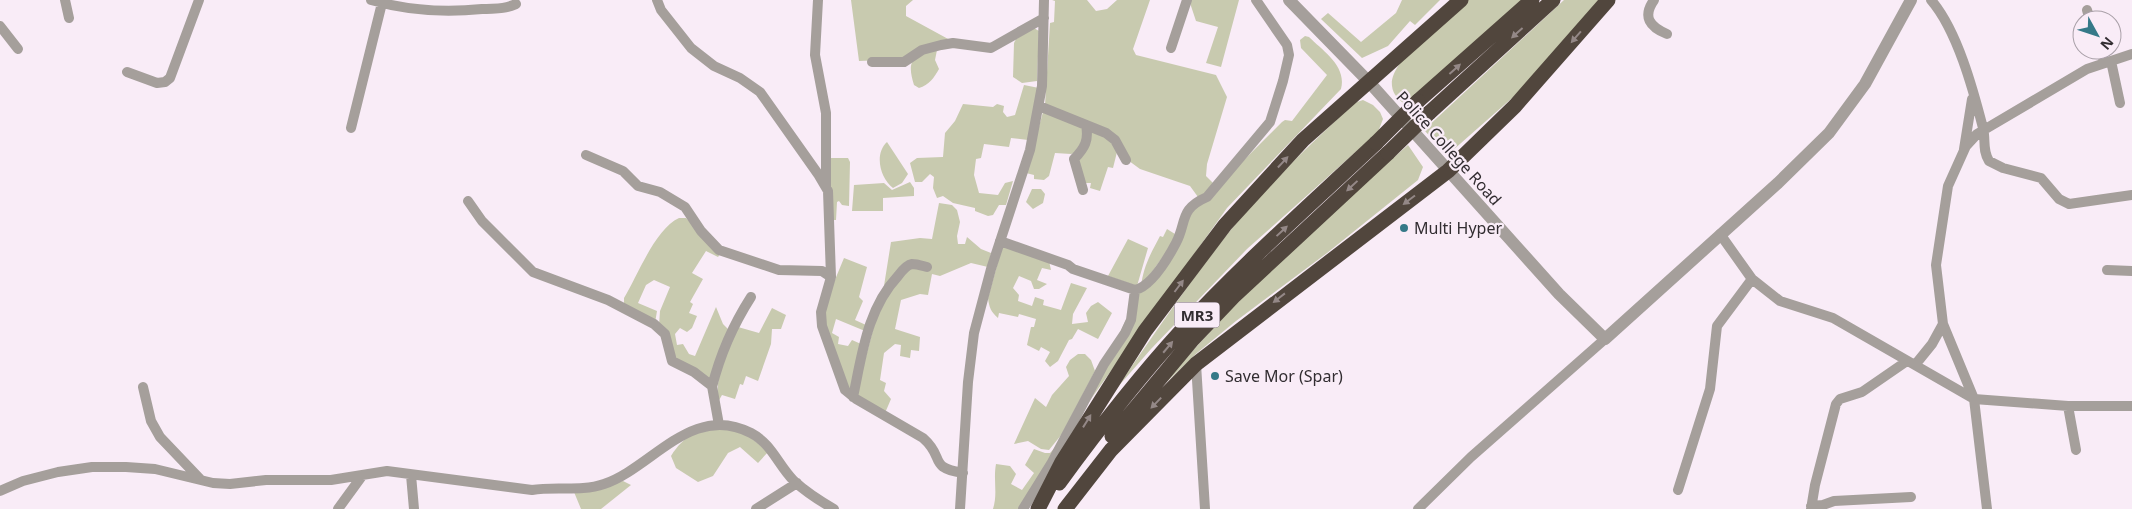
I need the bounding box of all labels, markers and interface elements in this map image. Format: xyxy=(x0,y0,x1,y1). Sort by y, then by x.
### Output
north arrow xyxy=(2072,10,2122,60)
one-way arrow xyxy=(1511,27,1523,39)
one-way arrow xyxy=(1571,31,1582,43)
text: N xyxy=(2096,33,2118,54)
one-way arrow xyxy=(1448,63,1460,75)
street label: Police College Road xyxy=(1392,86,1506,210)
one-way arrow xyxy=(1277,156,1289,168)
one-way arrow xyxy=(1346,180,1358,192)
one-way arrow xyxy=(1402,195,1416,205)
place label: Multi Hyper xyxy=(1414,217,1502,239)
marker: Multi Hyper xyxy=(1398,222,1410,234)
one-way arrow xyxy=(1276,225,1288,237)
one-way arrow xyxy=(1174,279,1184,293)
one-way arrow xyxy=(1273,293,1286,304)
road number: MR3 xyxy=(1174,302,1220,328)
one-way arrow xyxy=(1162,341,1173,353)
place label: Save Mor (Spar) xyxy=(1225,365,1343,387)
marker: Save Mor (Spar) xyxy=(1209,370,1221,382)
one-way arrow xyxy=(1150,397,1162,409)
one-way arrow xyxy=(1083,414,1092,427)

